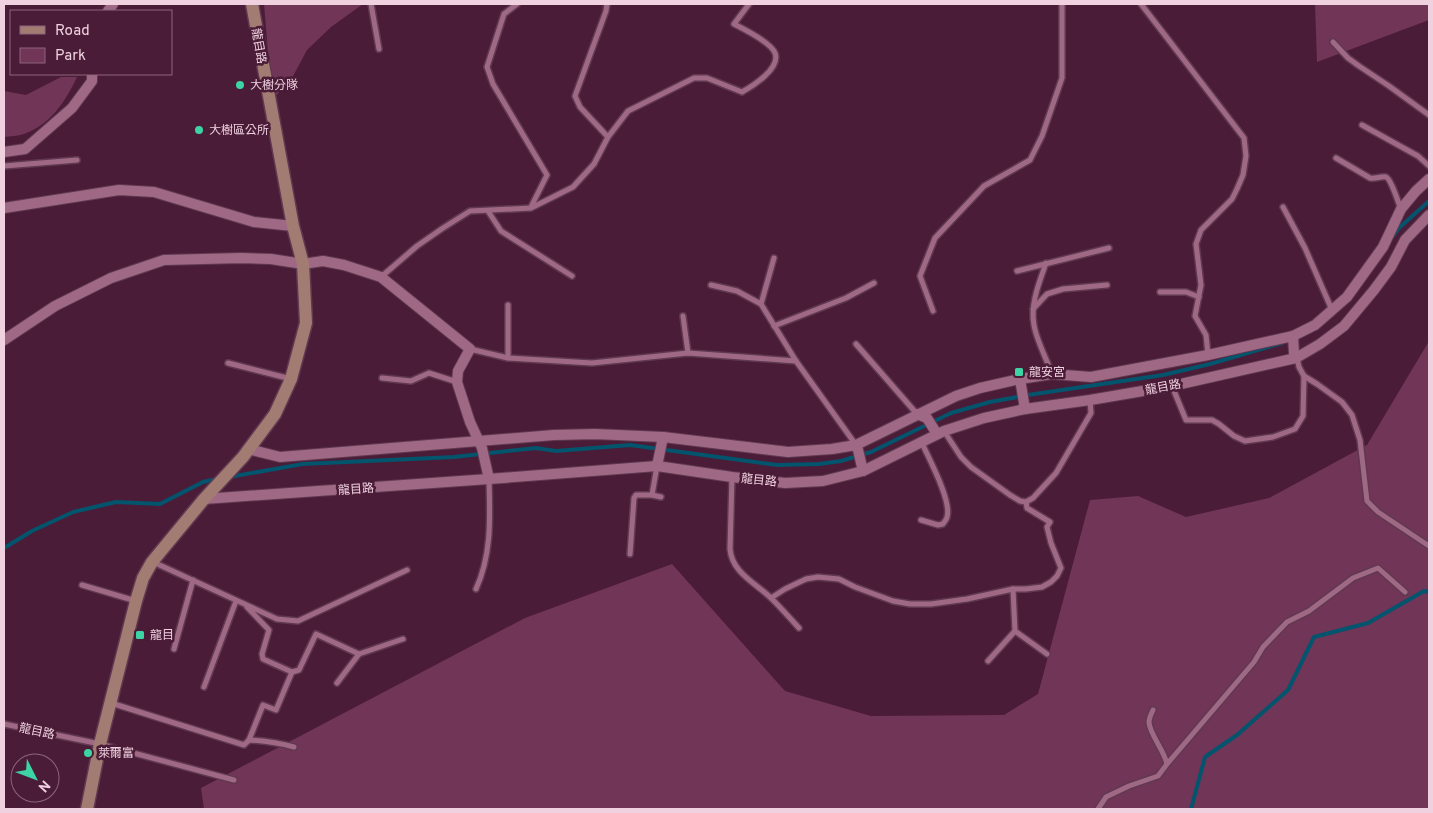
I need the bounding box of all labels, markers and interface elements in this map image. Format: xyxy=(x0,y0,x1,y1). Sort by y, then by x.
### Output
legend xyxy=(10,10,172,75)
text: Road xyxy=(55,22,90,41)
street label: 龍目路 xyxy=(247,27,269,65)
text: Park xyxy=(55,47,86,66)
place label: 大樹分隊 xyxy=(250,78,298,94)
marker: 大樹分隊 xyxy=(234,79,246,91)
place label: 大樹區公所 xyxy=(209,123,269,139)
marker: 大樹區公所 xyxy=(193,124,205,136)
place label: 龍安宮 xyxy=(1029,365,1065,381)
marker: 龍安宮 xyxy=(1013,366,1025,378)
street label: 龍目路 xyxy=(1144,377,1182,399)
street label: 龍目路 xyxy=(740,471,778,491)
street label: 龍目路 xyxy=(338,481,375,499)
place label: 龍目 xyxy=(150,628,174,644)
marker: 龍目 xyxy=(134,629,146,641)
street label: 龍目路 xyxy=(18,720,56,744)
place label: 萊爾富 xyxy=(98,746,134,762)
marker: 萊爾富 xyxy=(82,747,94,759)
north arrow xyxy=(10,753,60,803)
text: N xyxy=(34,776,53,795)

